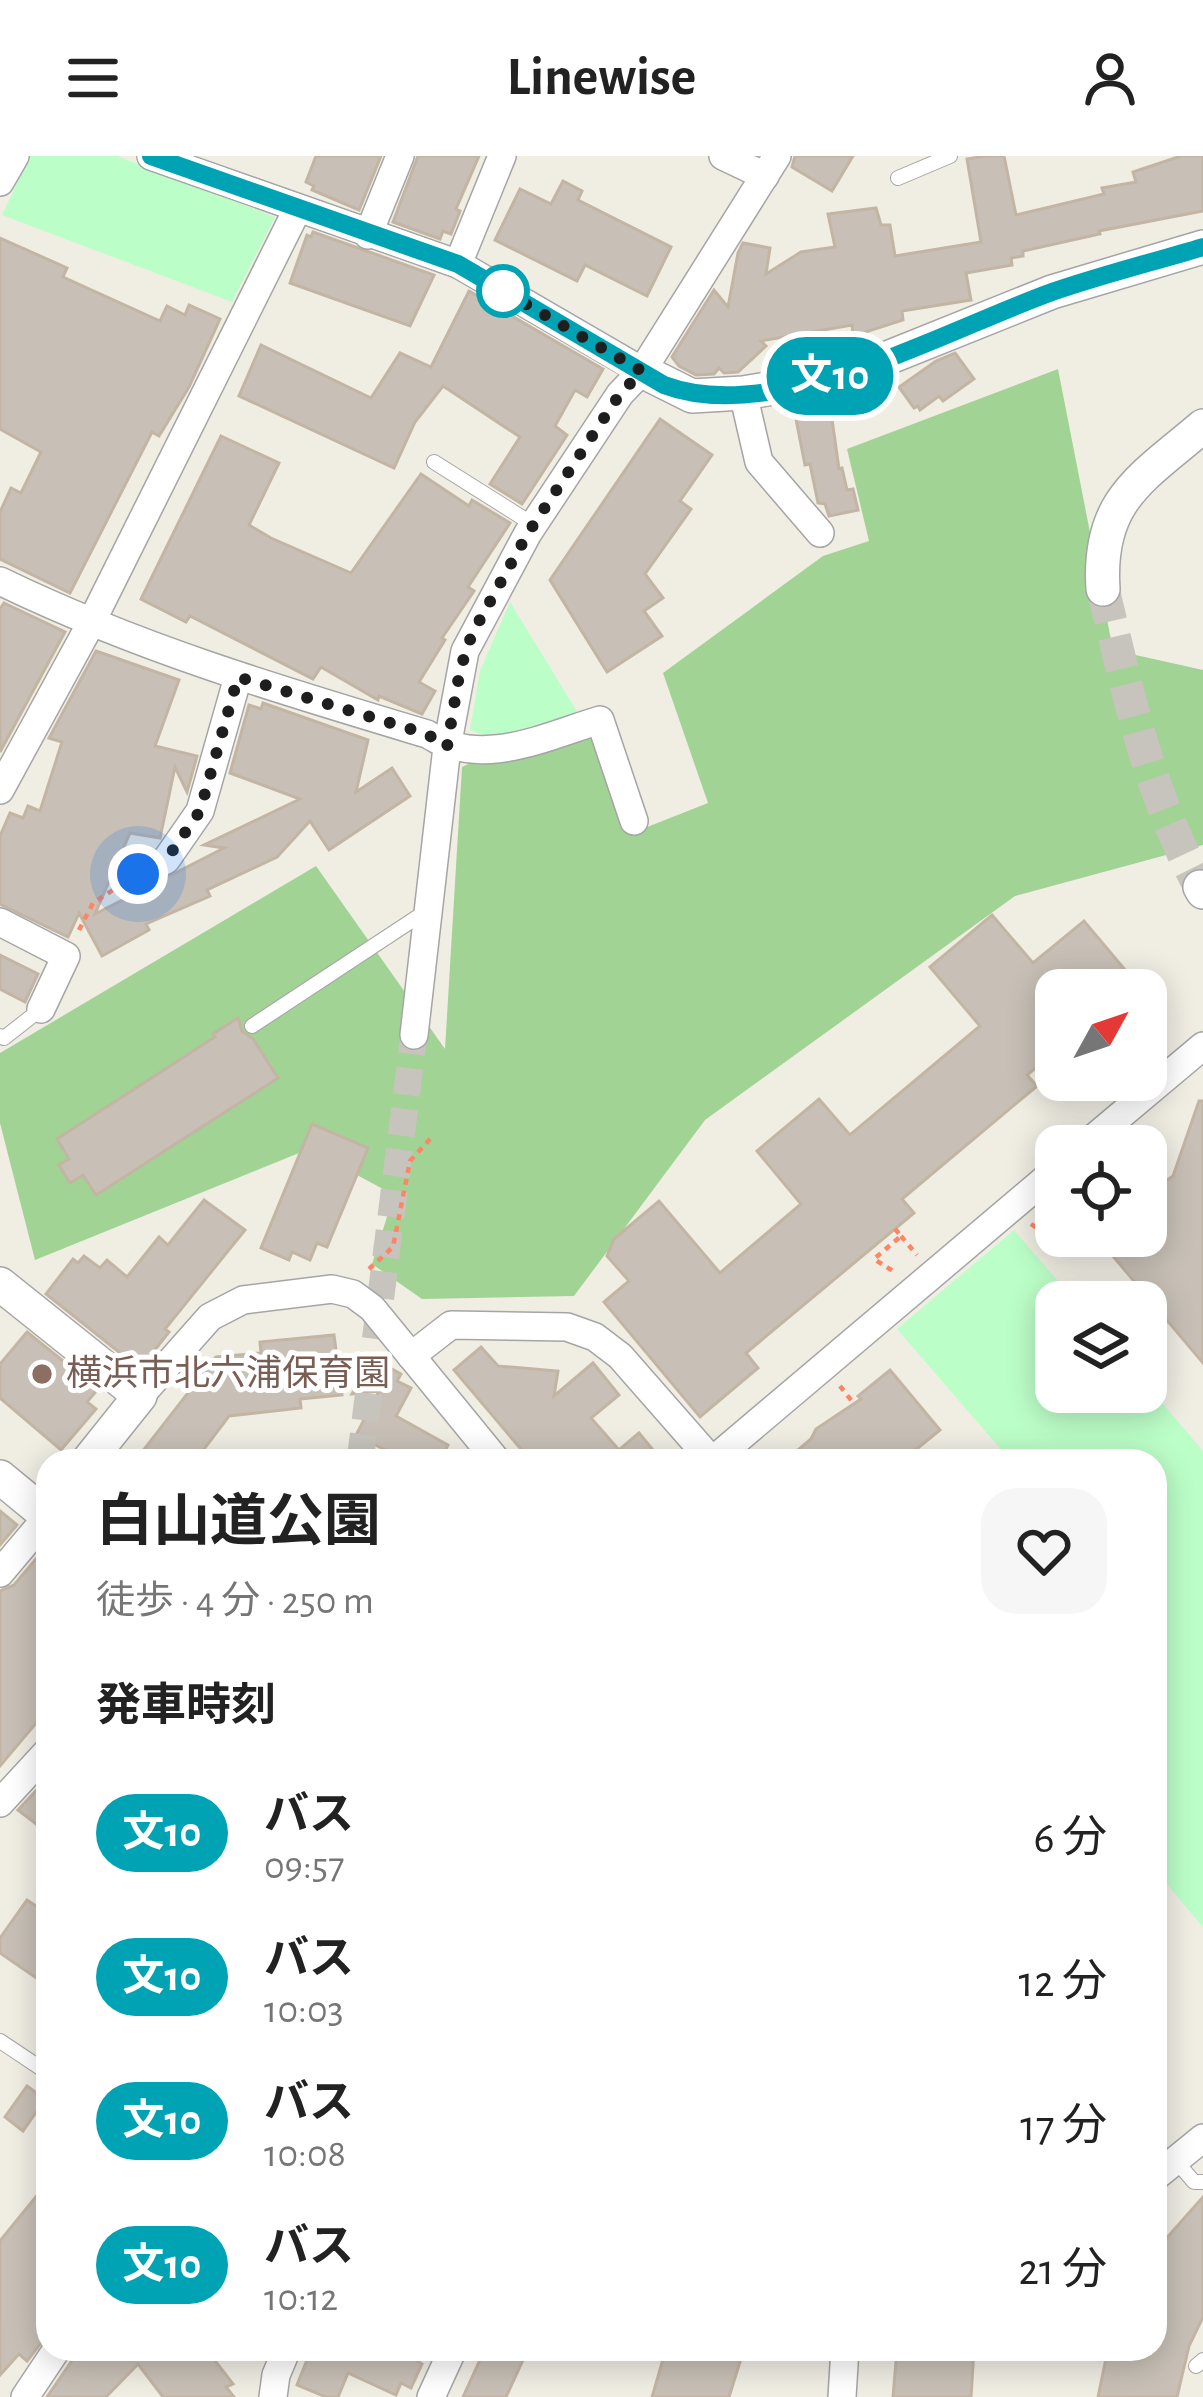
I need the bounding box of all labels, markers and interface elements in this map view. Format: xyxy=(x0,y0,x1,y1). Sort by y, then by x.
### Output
icon: menu xyxy=(60,45,126,111)
icon: person xyxy=(1077,45,1143,111)
text: Linewise xyxy=(507,51,696,105)
unlabelled marker xyxy=(478,266,528,316)
line badge: 文10 xyxy=(761,337,899,415)
text: 文10 xyxy=(790,355,870,397)
your location xyxy=(108,844,168,904)
north arrow xyxy=(1035,969,1167,1101)
map controls xyxy=(1035,969,1167,1413)
button: locate xyxy=(1035,1125,1167,1257)
button: layers xyxy=(1035,1281,1167,1413)
place label: 横浜市北六浦保育園 xyxy=(66,1354,390,1392)
marker: 横浜市北六浦保育園 xyxy=(29,1361,55,1387)
button: heart xyxy=(981,1488,1107,1614)
text: 白山道公園 xyxy=(96,1494,381,1551)
text: 徒歩 · 4 分 · 250 m xyxy=(96,1582,374,1621)
text: 発車時刻 xyxy=(96,1684,276,1729)
text: バス xyxy=(264,1793,354,1838)
text: 文10 xyxy=(122,1812,202,1854)
text: 6 分 xyxy=(1033,1816,1107,1861)
text: 09:57 xyxy=(264,1847,344,1886)
text: バス xyxy=(264,1937,354,1982)
text: 文10 xyxy=(122,1956,202,1998)
text: 12 分 xyxy=(1019,1960,1107,2005)
text: 10:03 xyxy=(264,1991,344,2030)
text: バス xyxy=(264,2081,354,2126)
text: 文10 xyxy=(122,2100,202,2142)
text: 17 分 xyxy=(1020,2104,1107,2149)
text: 10:08 xyxy=(264,2135,346,2174)
text: バス xyxy=(264,2225,354,2270)
text: 文10 xyxy=(122,2244,202,2286)
text: 21 分 xyxy=(1019,2248,1107,2293)
text: 10:12 xyxy=(264,2279,338,2318)

